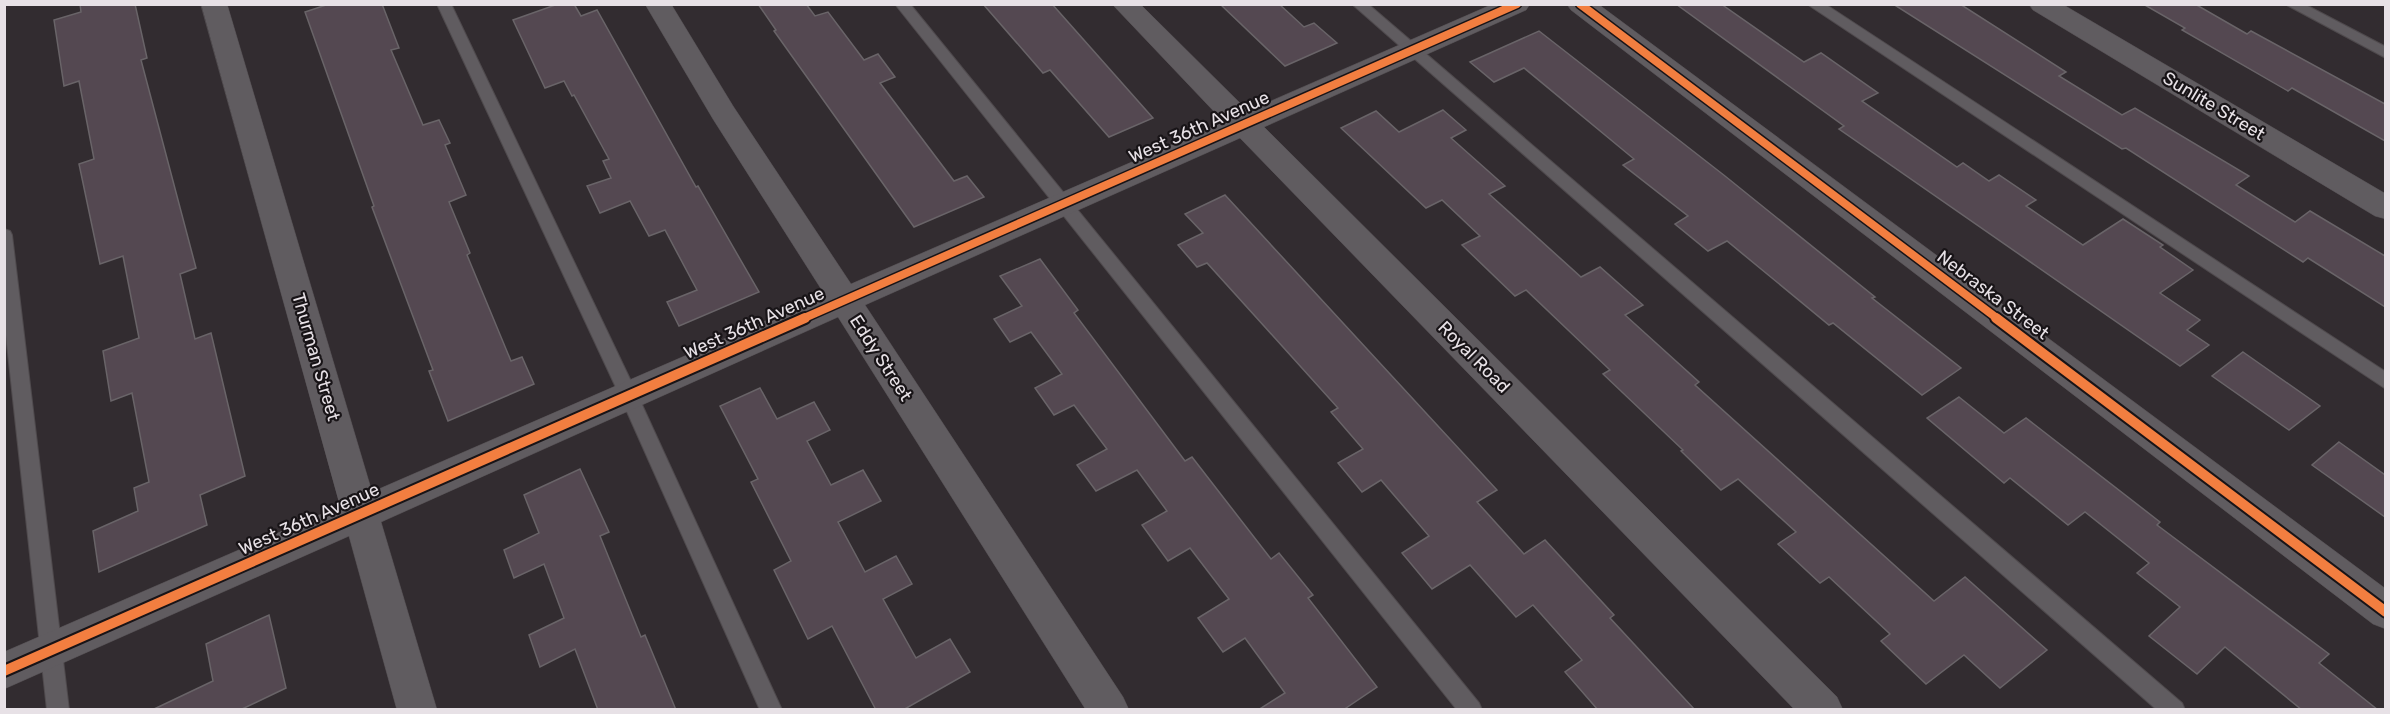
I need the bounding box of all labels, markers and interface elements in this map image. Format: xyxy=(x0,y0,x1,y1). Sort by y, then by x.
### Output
street label: Sunlite Street xyxy=(2159,67,2269,145)
street label: West 36th Avenue xyxy=(1125,86,1273,168)
street label: Nebraska Street xyxy=(1933,246,2053,344)
street label: West 36th Avenue xyxy=(680,282,828,364)
street label: Thurman Street xyxy=(287,291,345,423)
street label: Eddy Street xyxy=(845,311,917,405)
street label: Royal Road xyxy=(1433,316,1515,398)
street label: West 36th Avenue xyxy=(235,478,383,560)

